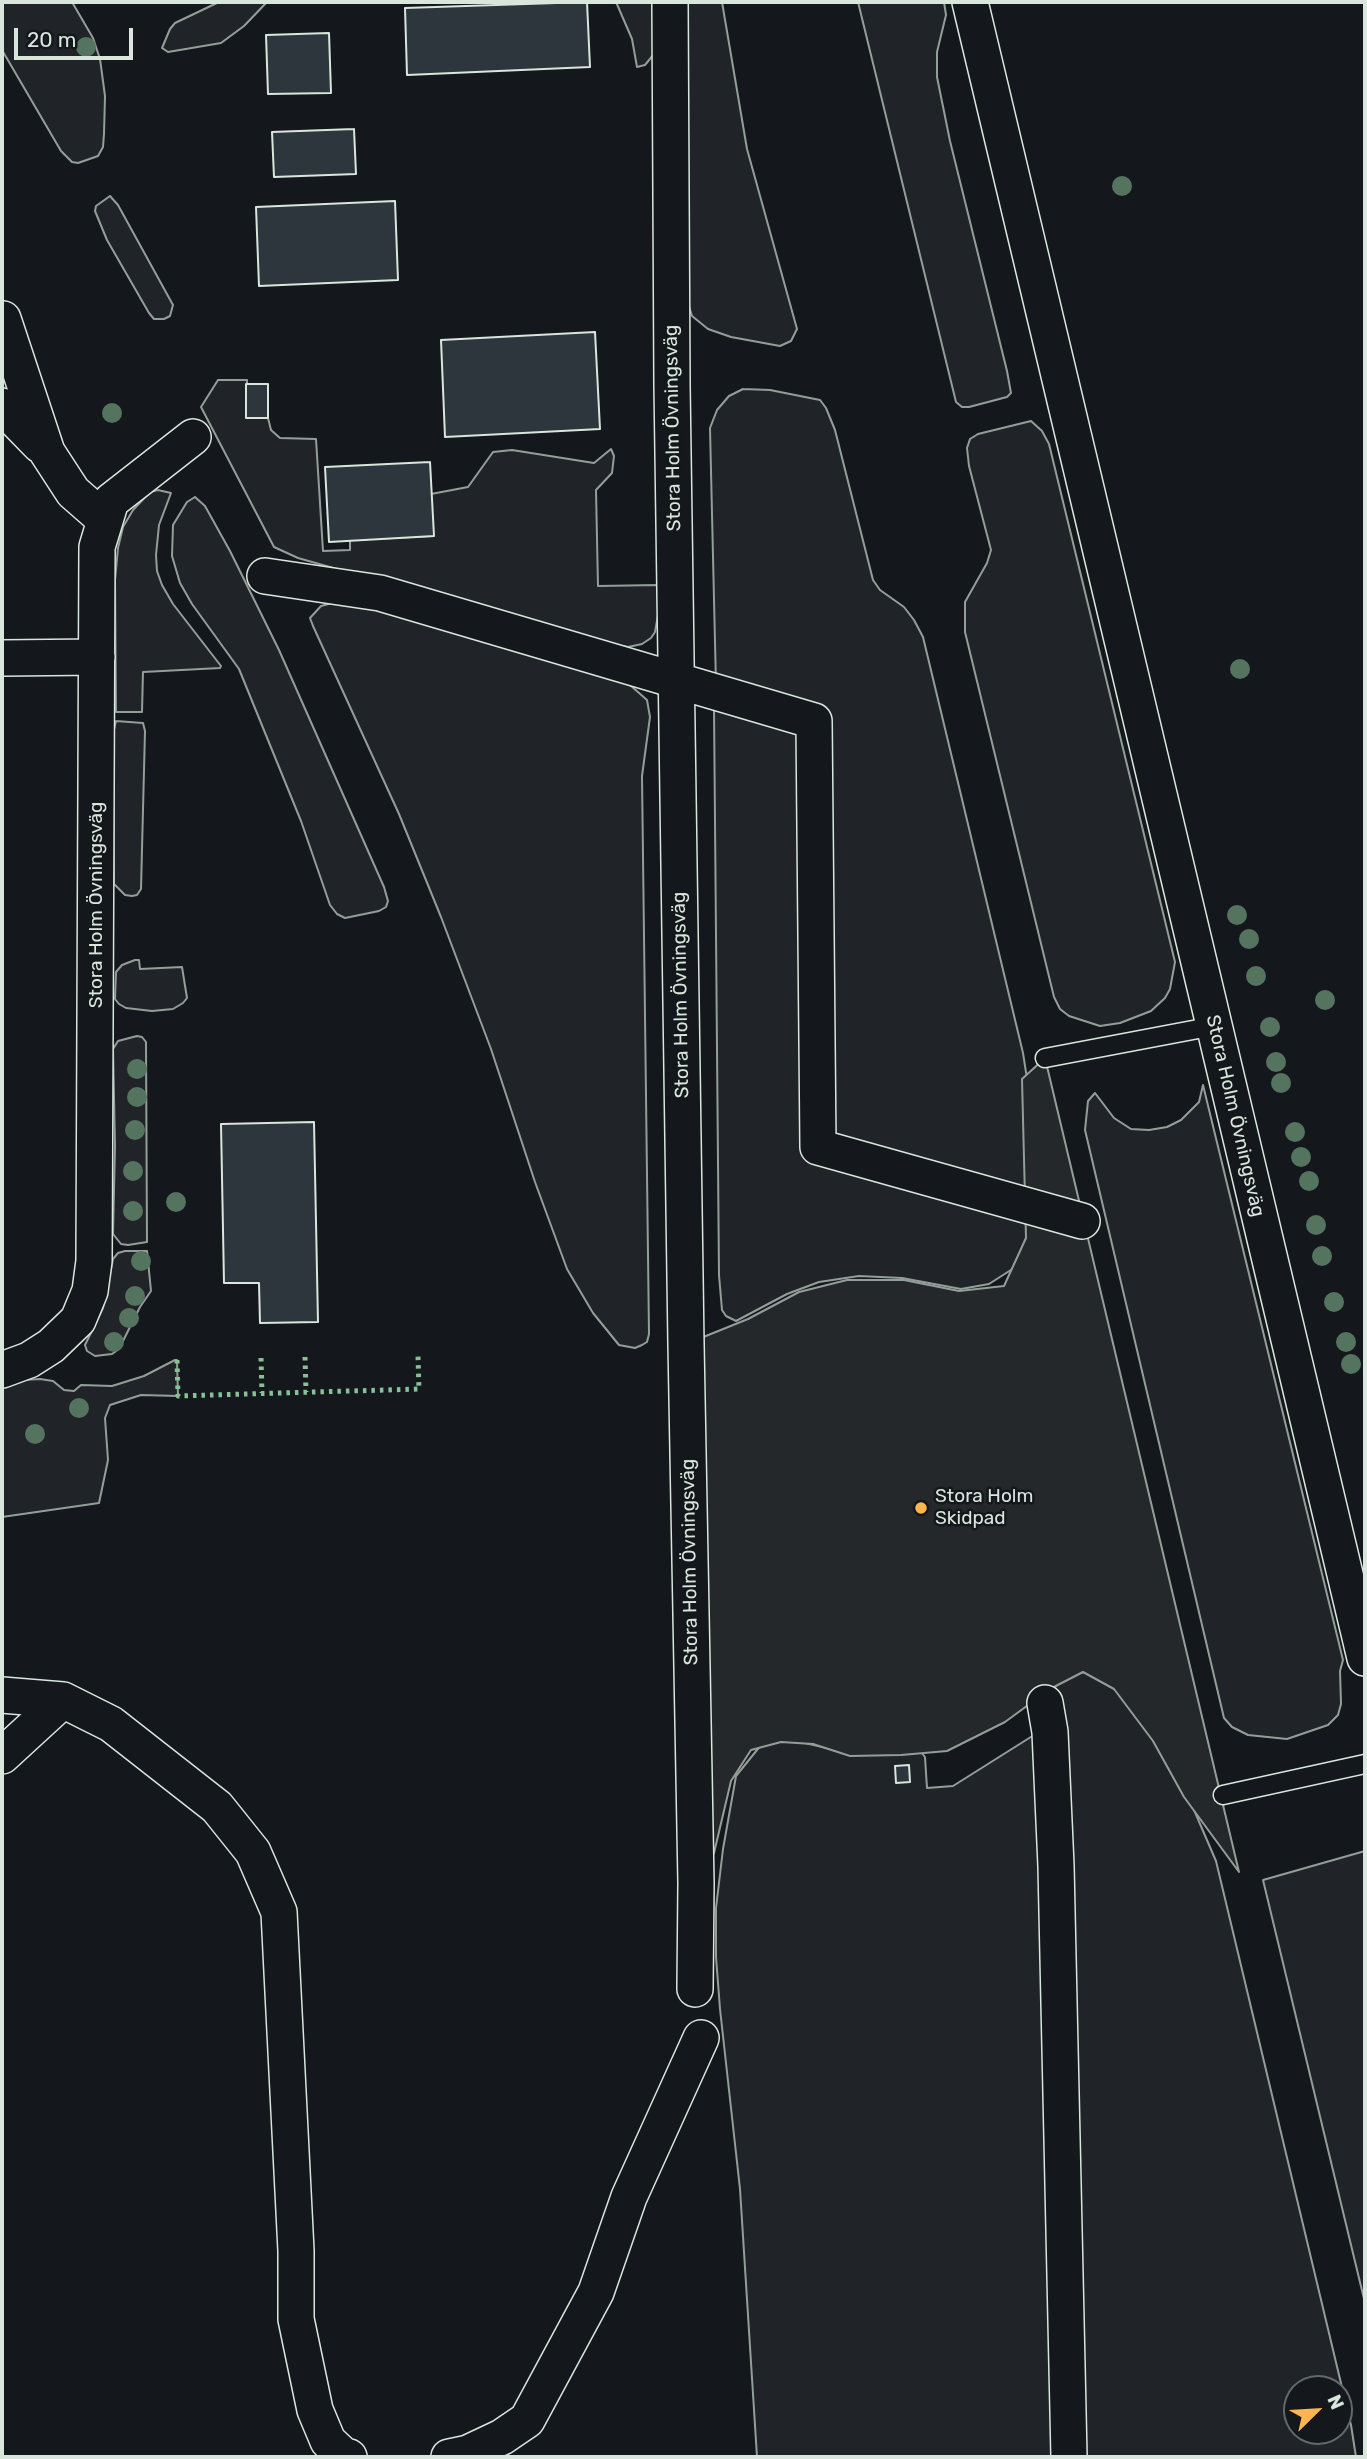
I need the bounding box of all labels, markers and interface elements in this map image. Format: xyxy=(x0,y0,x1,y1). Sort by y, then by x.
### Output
scale bar xyxy=(18,14,136,58)
text: 20 m xyxy=(27,27,76,52)
street label: Stora Holm Övningsväg xyxy=(660,324,686,532)
street label: Stora Holm Övningsväg xyxy=(86,802,108,1008)
street label: Stora Holm Övningsväg xyxy=(668,891,694,1099)
street label: Stora Holm Övningsväg xyxy=(1201,1013,1269,1219)
street label: Stora Holm Övningsväg xyxy=(677,1458,703,1666)
place label: Stora Holm Skidpad xyxy=(935,1486,1033,1530)
marker: Stora Holm Skidpad xyxy=(913,1500,929,1516)
north arrow xyxy=(1283,2375,1353,2445)
text: N xyxy=(1323,2391,1349,2413)

